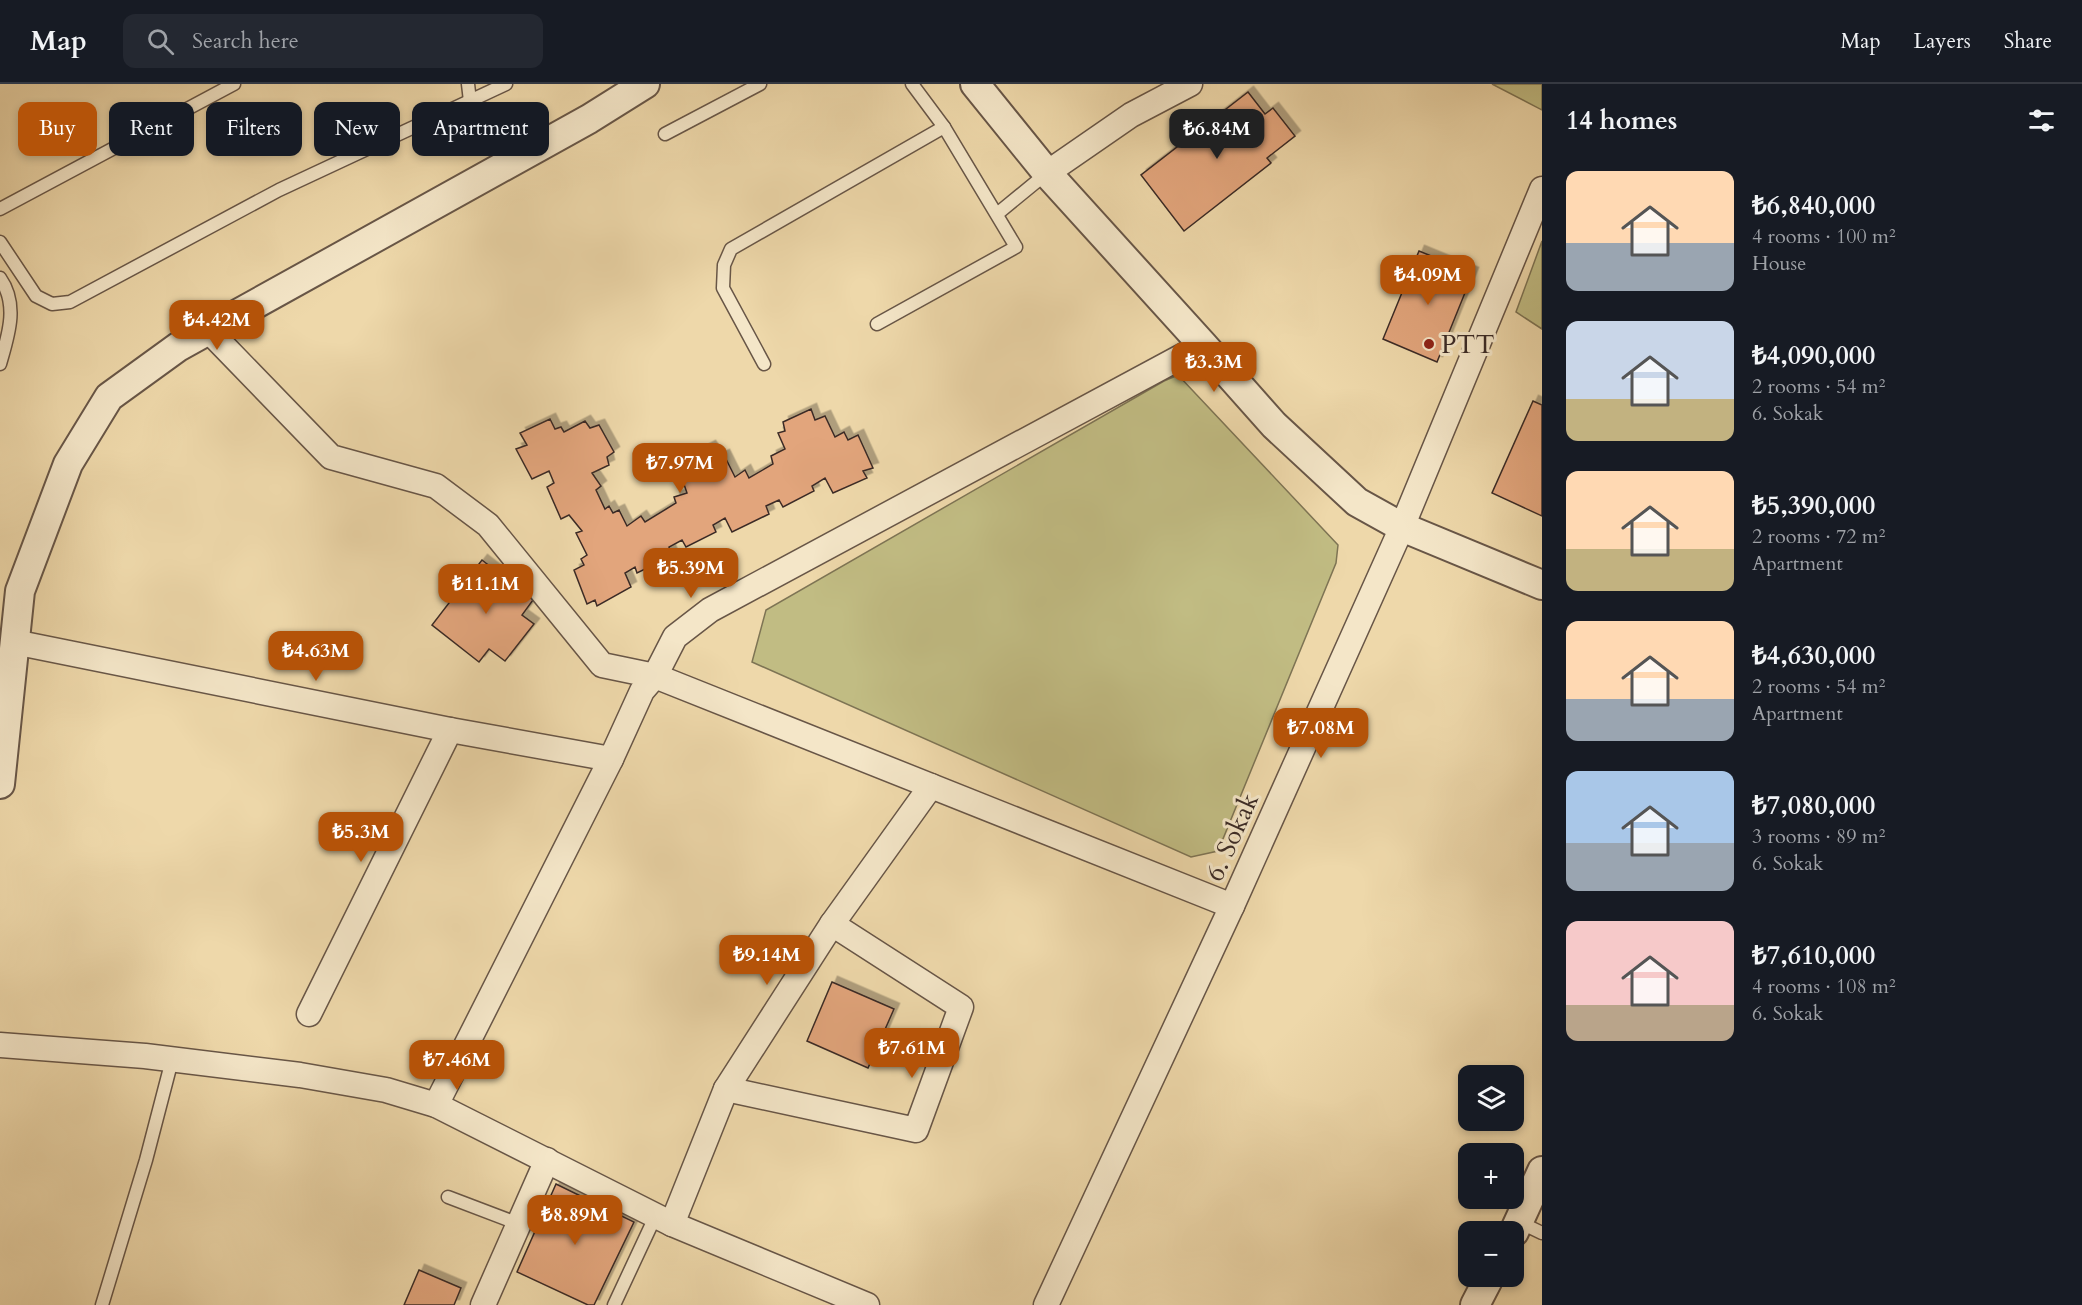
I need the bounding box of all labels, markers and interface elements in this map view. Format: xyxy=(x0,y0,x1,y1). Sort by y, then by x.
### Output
search box xyxy=(123,14,543,68)
text: Map xyxy=(30,22,87,60)
icon: search xyxy=(144,25,177,58)
text: Search here xyxy=(192,26,299,56)
text: Map xyxy=(1841,27,1881,56)
text: Layers xyxy=(1914,27,1971,56)
text: Share xyxy=(2004,27,2052,56)
chip: Buy xyxy=(18,102,97,156)
chip: Rent xyxy=(109,102,194,156)
chip: Filters xyxy=(206,102,302,156)
chip: New xyxy=(314,102,400,156)
chip: Apartment xyxy=(412,102,549,156)
text: 14 homes xyxy=(1566,103,1677,138)
icon: filters xyxy=(2025,104,2058,137)
pin: ₺6.84M xyxy=(1168,109,1266,160)
text: ₺6.84M xyxy=(1183,115,1251,142)
text: ₺6,840,000 xyxy=(1752,188,1875,223)
icon: home xyxy=(1614,195,1686,267)
text: 4 rooms · 100 m² xyxy=(1752,223,1896,250)
text: House xyxy=(1752,250,1806,277)
pin: ₺4.09M xyxy=(1379,255,1477,306)
text: ₺4.09M xyxy=(1394,261,1462,288)
pin: ₺4.42M xyxy=(168,300,266,351)
text: ₺4.42M xyxy=(183,306,251,333)
place label: PTT xyxy=(1441,327,1495,362)
marker: PTT xyxy=(1422,337,1436,351)
text: ₺4,090,000 xyxy=(1752,338,1875,373)
pin: ₺3.3M xyxy=(1172,342,1256,393)
icon: home xyxy=(1614,345,1686,417)
text: ₺3.3M xyxy=(1185,348,1243,375)
text: 2 rooms · 54 m² xyxy=(1752,373,1885,400)
text: 6. Sokak xyxy=(1752,400,1824,427)
pin: ₺7.97M xyxy=(631,443,729,494)
text: ₺7.97M xyxy=(646,449,714,476)
text: ₺5,390,000 xyxy=(1752,488,1875,523)
icon: home xyxy=(1614,495,1686,567)
text: 2 rooms · 72 m² xyxy=(1752,523,1885,550)
pin: ₺5.39M xyxy=(642,548,740,599)
text: Apartment xyxy=(1752,550,1843,577)
text: ₺5.39M xyxy=(657,554,725,581)
pin: ₺11.1M xyxy=(437,564,535,615)
text: ₺11.1M xyxy=(452,570,520,597)
pin: ₺4.63M xyxy=(267,631,365,682)
text: ₺4.63M xyxy=(282,637,350,664)
text: ₺4,630,000 xyxy=(1752,638,1875,673)
icon: home xyxy=(1614,645,1686,717)
text: 2 rooms · 54 m² xyxy=(1752,673,1885,700)
text: Apartment xyxy=(1752,700,1843,727)
pin: ₺7.08M xyxy=(1272,708,1370,759)
text: ₺7.08M xyxy=(1287,714,1355,741)
street label: 6. Sokak xyxy=(1197,787,1267,887)
text: ₺7,080,000 xyxy=(1752,788,1875,823)
icon: home xyxy=(1614,795,1686,867)
pin: ₺5.3M xyxy=(319,812,403,863)
text: ₺5.3M xyxy=(332,818,390,845)
text: 3 rooms · 89 m² xyxy=(1752,823,1885,850)
text: 6. Sokak xyxy=(1752,850,1824,877)
pin: ₺9.14M xyxy=(718,935,816,986)
text: ₺7,610,000 xyxy=(1752,938,1875,973)
text: ₺9.14M xyxy=(733,941,801,968)
icon: home xyxy=(1614,945,1686,1017)
text: 4 rooms · 108 m² xyxy=(1752,973,1896,1000)
text: 6. Sokak xyxy=(1752,1000,1824,1027)
pin: ₺7.61M xyxy=(863,1028,961,1079)
text: ₺7.61M xyxy=(878,1034,946,1061)
pin: ₺7.46M xyxy=(408,1040,506,1091)
text: ₺7.46M xyxy=(423,1046,491,1073)
map controls xyxy=(1458,1065,1524,1287)
button: layers xyxy=(1458,1065,1524,1131)
button: + xyxy=(1458,1143,1524,1209)
pin: ₺8.89M xyxy=(526,1195,624,1246)
text: ₺8.89M xyxy=(541,1201,609,1228)
button: − xyxy=(1458,1221,1524,1287)

